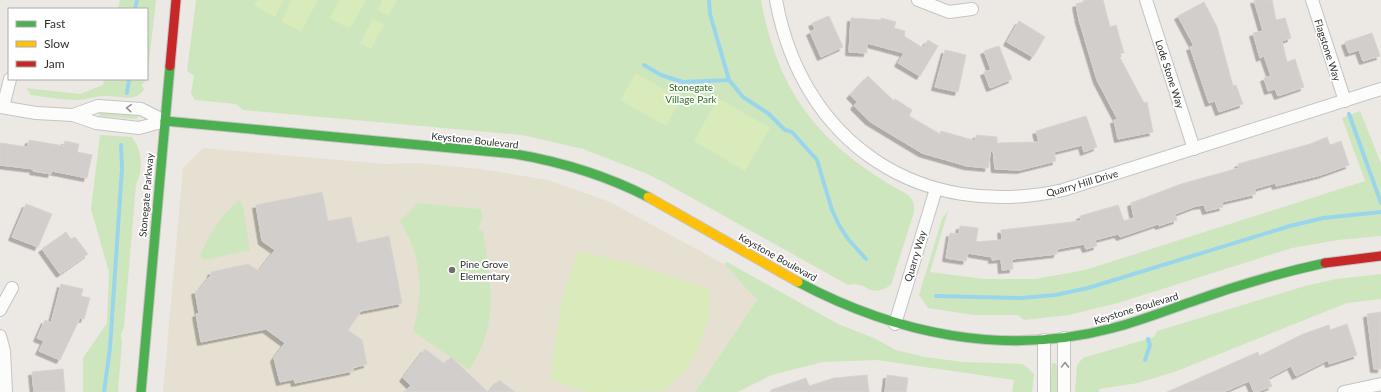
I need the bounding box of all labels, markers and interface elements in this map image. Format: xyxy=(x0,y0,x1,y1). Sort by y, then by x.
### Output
legend xyxy=(8,8,148,80)
text: Fast xyxy=(44,16,66,31)
street label: Flagstone Way xyxy=(1312,17,1344,83)
text: Slow xyxy=(44,36,70,51)
street label: Lode Stone Way xyxy=(1153,38,1187,111)
text: Jam xyxy=(44,56,65,71)
park label: Stonegate Village Park xyxy=(665,81,718,105)
one-way arrow xyxy=(126,103,132,112)
street label: Keystone Boulevard xyxy=(431,129,519,151)
street label: Stonegate Parkway xyxy=(136,152,156,237)
street label: Quarry Hill Drive xyxy=(1045,167,1119,199)
street label: Quarry Way xyxy=(902,228,929,283)
street label: Keystone Boulevard xyxy=(737,230,819,284)
place label: Pine Grove Elementary xyxy=(460,258,511,282)
marker: Pine Grove Elementary xyxy=(447,265,457,275)
street label: Keystone Boulevard xyxy=(1092,289,1180,327)
one-way arrow xyxy=(1061,362,1069,368)

